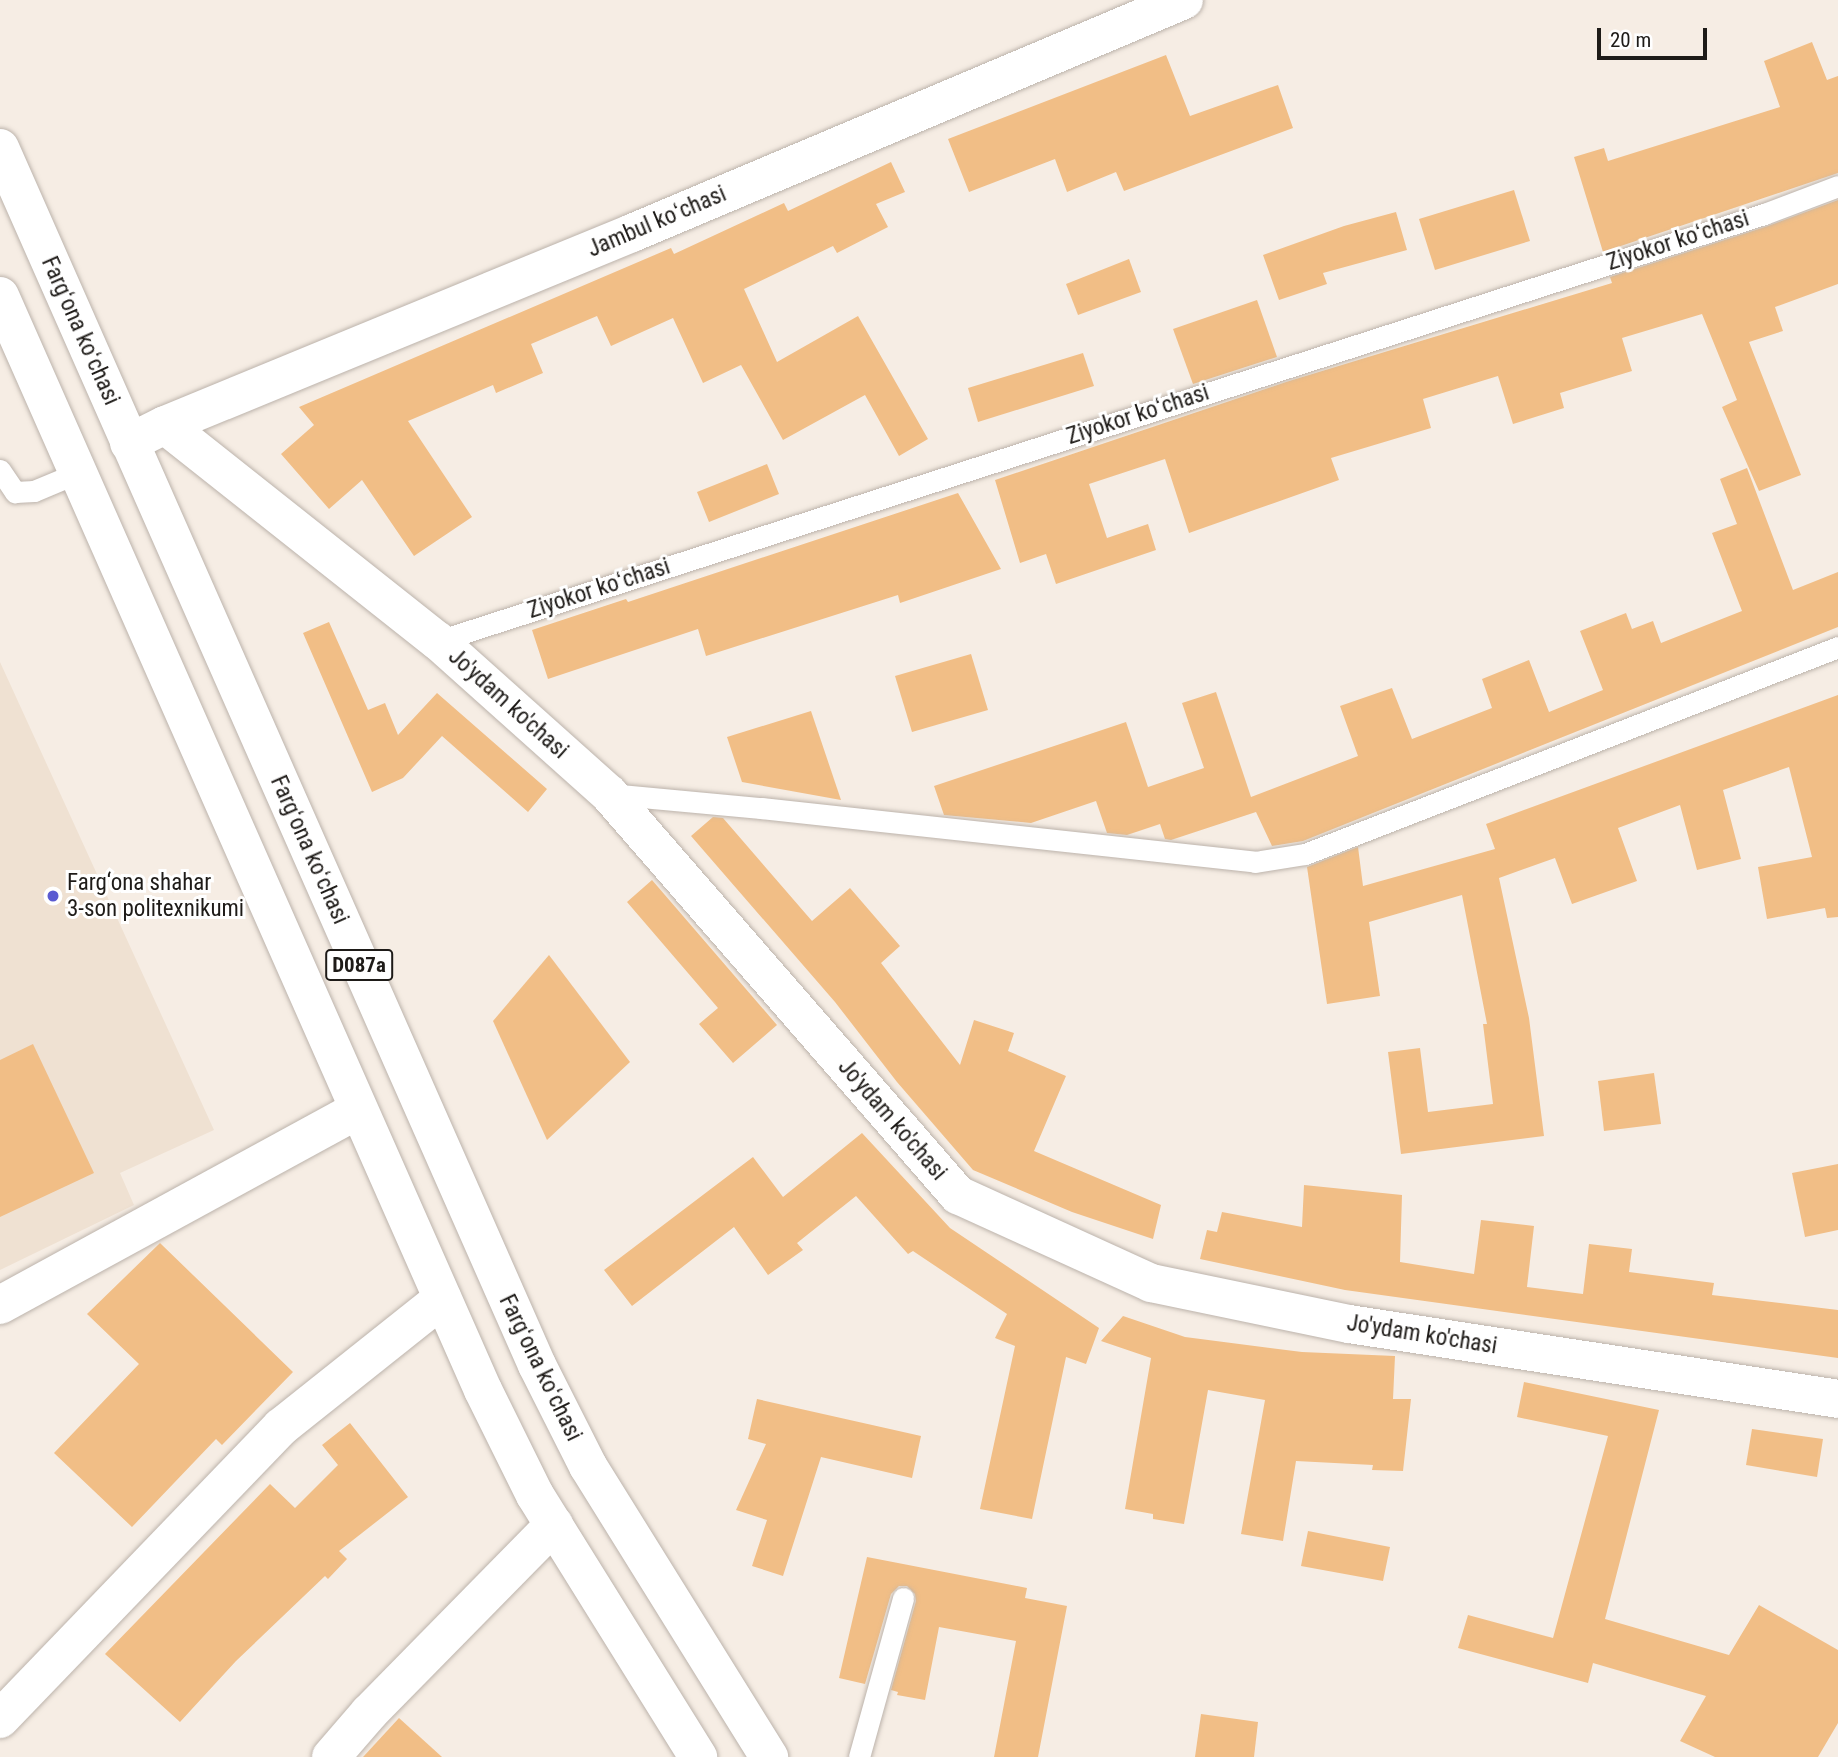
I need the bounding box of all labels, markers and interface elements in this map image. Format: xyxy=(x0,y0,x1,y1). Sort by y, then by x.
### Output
scale bar xyxy=(1600,14,1710,58)
text: 20 m xyxy=(1610,28,1651,52)
street label: Jambul koʻchasi xyxy=(583,180,731,264)
street label: Ziyokor koʻchasi xyxy=(1603,205,1753,277)
street label: Fargʻona koʻchasi xyxy=(35,253,125,409)
street label: Ziyokor koʻchasi xyxy=(1063,379,1213,451)
street label: Ziyokor koʻchasi xyxy=(524,553,674,625)
street label: Jo'ydam ko'chasi xyxy=(442,643,574,765)
street label: Fargʻona koʻchasi xyxy=(264,772,354,928)
place label: Farg‘ona shahar 3-son politexnikumi xyxy=(67,869,244,923)
marker: Farg‘ona shahar 3-son politexnikumi xyxy=(45,888,61,904)
road number: D087a xyxy=(324,948,394,982)
street label: Jo'ydam ko'chasi xyxy=(832,1054,952,1186)
street label: Fargʻona koʻchasi xyxy=(493,1290,587,1446)
street label: Jo'ydam ko'chasi xyxy=(1345,1309,1499,1361)

